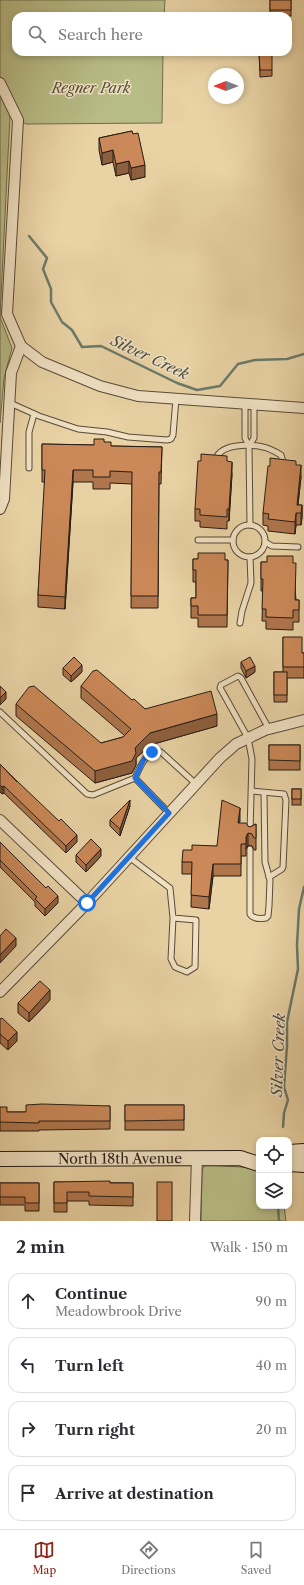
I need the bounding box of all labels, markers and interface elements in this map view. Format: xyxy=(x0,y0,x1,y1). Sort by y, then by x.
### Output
search box xyxy=(12,12,292,56)
icon: search xyxy=(26,23,48,45)
text: Search here xyxy=(58,25,143,44)
north arrow xyxy=(208,68,244,104)
park label: Regner Park xyxy=(51,79,131,97)
water label: Silver Creek xyxy=(107,330,192,383)
route end xyxy=(143,743,161,761)
route start xyxy=(78,894,96,912)
water label: Silver Creek xyxy=(267,1013,289,1098)
map controls xyxy=(256,1137,292,1209)
button: locate xyxy=(256,1137,292,1173)
street label: North 18th Avenue xyxy=(58,1149,182,1168)
button: layers xyxy=(256,1173,292,1209)
text: 2 min xyxy=(16,1237,65,1257)
text: Walk · 150 m xyxy=(210,1239,288,1255)
text: Continue xyxy=(55,1284,127,1303)
icon: ahead xyxy=(17,1290,39,1312)
text: 90 m xyxy=(256,1293,287,1309)
text: Meadowbrook Drive xyxy=(55,1303,182,1319)
icon: left xyxy=(17,1354,39,1376)
text: Turn left xyxy=(55,1356,124,1375)
text: 40 m xyxy=(256,1357,287,1373)
icon: right xyxy=(17,1418,39,1440)
text: Turn right xyxy=(55,1420,135,1439)
text: 20 m xyxy=(256,1421,287,1437)
icon: arrive xyxy=(17,1482,39,1504)
text: Arrive at destination xyxy=(55,1484,214,1503)
tab: Map xyxy=(33,1539,56,1577)
tab: Directions xyxy=(121,1539,176,1577)
tab: Saved xyxy=(241,1539,271,1577)

